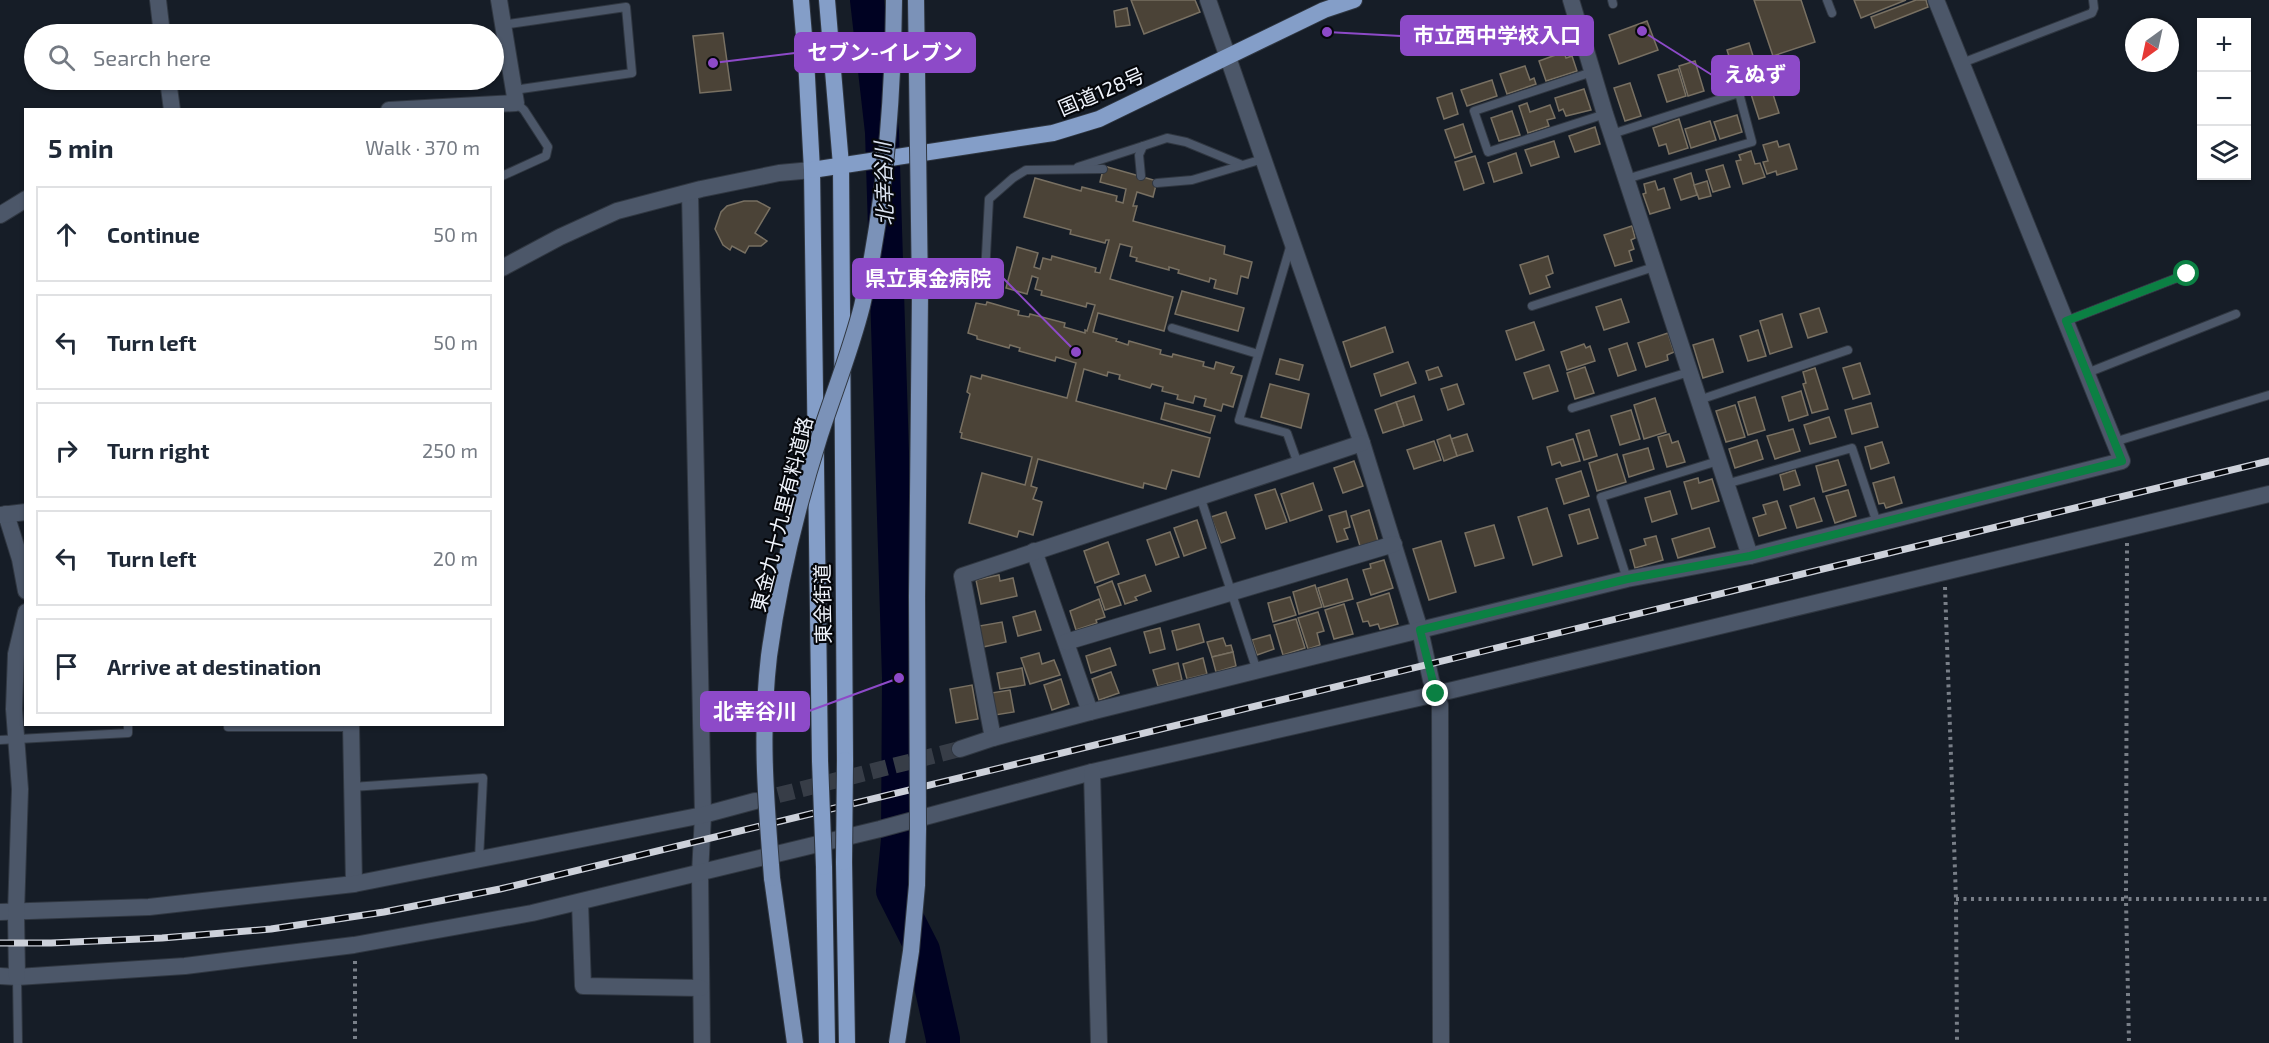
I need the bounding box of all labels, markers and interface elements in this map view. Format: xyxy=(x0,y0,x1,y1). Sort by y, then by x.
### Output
callout: 市立西中学校入口 xyxy=(1401,16,1593,55)
north arrow xyxy=(2125,18,2179,72)
map controls xyxy=(2197,18,2251,180)
button: + xyxy=(2197,18,2251,72)
text: 市立西中学校入口 xyxy=(1413,22,1581,47)
search box xyxy=(24,24,504,90)
callout: セブン-イレブン xyxy=(795,33,975,72)
text: セブン-イレブン xyxy=(807,39,963,64)
icon: search xyxy=(45,41,78,74)
text: Search here xyxy=(93,44,211,70)
callout: えぬず xyxy=(1712,56,1799,95)
text: えぬず xyxy=(1724,61,1787,86)
street label: 国道128号 xyxy=(1054,62,1148,120)
button: − xyxy=(2197,72,2251,126)
button: layers xyxy=(2197,126,2251,180)
text: 5 min xyxy=(48,132,114,163)
text: Walk · 370 m xyxy=(365,135,480,159)
water label: 北幸谷川 xyxy=(869,140,897,226)
icon: ahead xyxy=(50,218,83,251)
text: Continue xyxy=(107,221,200,247)
text: 50 m xyxy=(433,222,478,246)
callout: 県立東金病院 xyxy=(853,259,1003,298)
route start xyxy=(2173,260,2199,286)
text: 県立東金病院 xyxy=(865,265,991,290)
icon: left xyxy=(50,326,83,359)
text: Turn left xyxy=(107,329,196,355)
text: 50 m xyxy=(433,330,478,354)
street label: 東金九十九里有料道路 xyxy=(745,414,817,614)
icon: right xyxy=(50,434,83,467)
text: Turn right xyxy=(107,437,209,463)
text: 250 m xyxy=(422,438,478,462)
icon: left xyxy=(50,542,83,575)
text: Turn left xyxy=(107,545,196,571)
text: 20 m xyxy=(433,546,478,570)
street label: 東金街道 xyxy=(809,564,835,644)
icon: arrive xyxy=(50,650,83,683)
text: Arrive at destination xyxy=(107,653,321,679)
route end xyxy=(1422,680,1448,706)
callout: 北幸谷川 xyxy=(701,692,809,731)
text: 北幸谷川 xyxy=(713,698,797,723)

